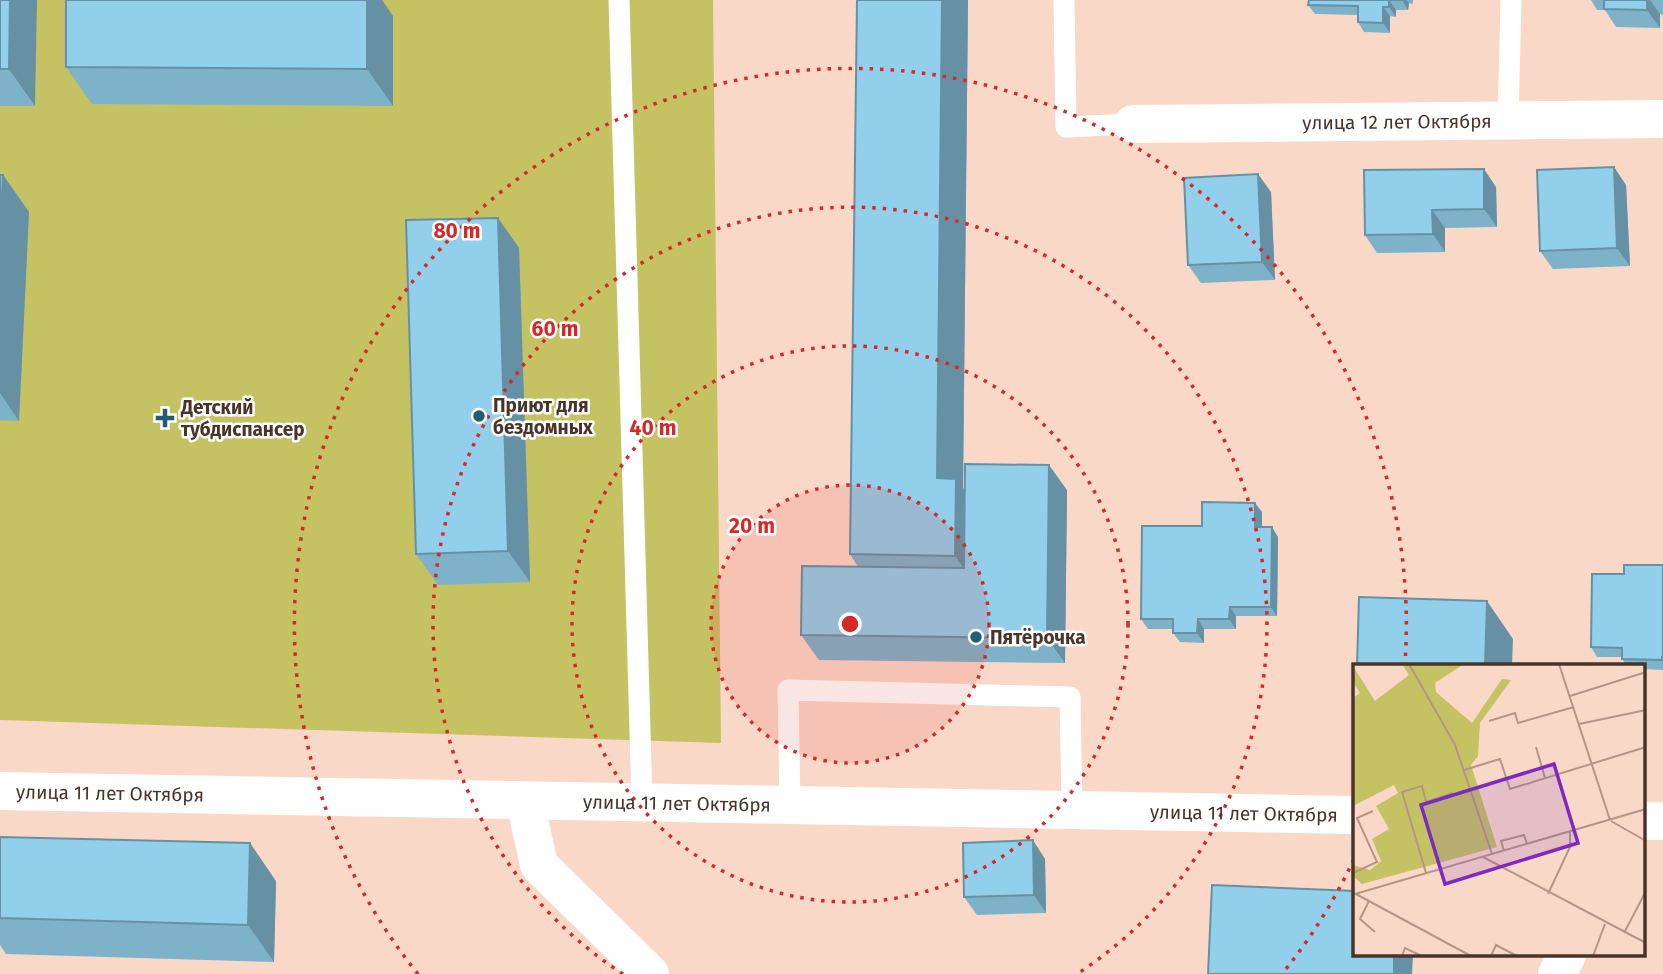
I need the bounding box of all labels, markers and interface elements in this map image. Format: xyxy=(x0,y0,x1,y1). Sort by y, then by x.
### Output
street label: улица 12 лет Октября xyxy=(1302,110,1492,134)
text: 80 m xyxy=(433,218,481,244)
text: 60 m xyxy=(532,316,578,342)
place label: Приют для бездомных xyxy=(493,394,593,439)
place label: Детский тубдиспансер xyxy=(180,396,305,441)
marker: Детский тубдиспансер xyxy=(155,408,175,428)
marker: Приют для бездомных xyxy=(471,408,487,424)
text: 40 m xyxy=(630,415,676,441)
text: 20 m xyxy=(729,513,775,539)
centre of rings xyxy=(838,612,862,636)
place label: Пятёрочка xyxy=(990,626,1086,649)
marker: Пятёрочка xyxy=(968,629,984,645)
inset map xyxy=(1353,664,1646,956)
street label: улица 11 лет Октября xyxy=(16,780,204,807)
street label: улица 11 лет Октября xyxy=(583,790,771,817)
street label: улица 11 лет Октября xyxy=(1150,800,1338,827)

